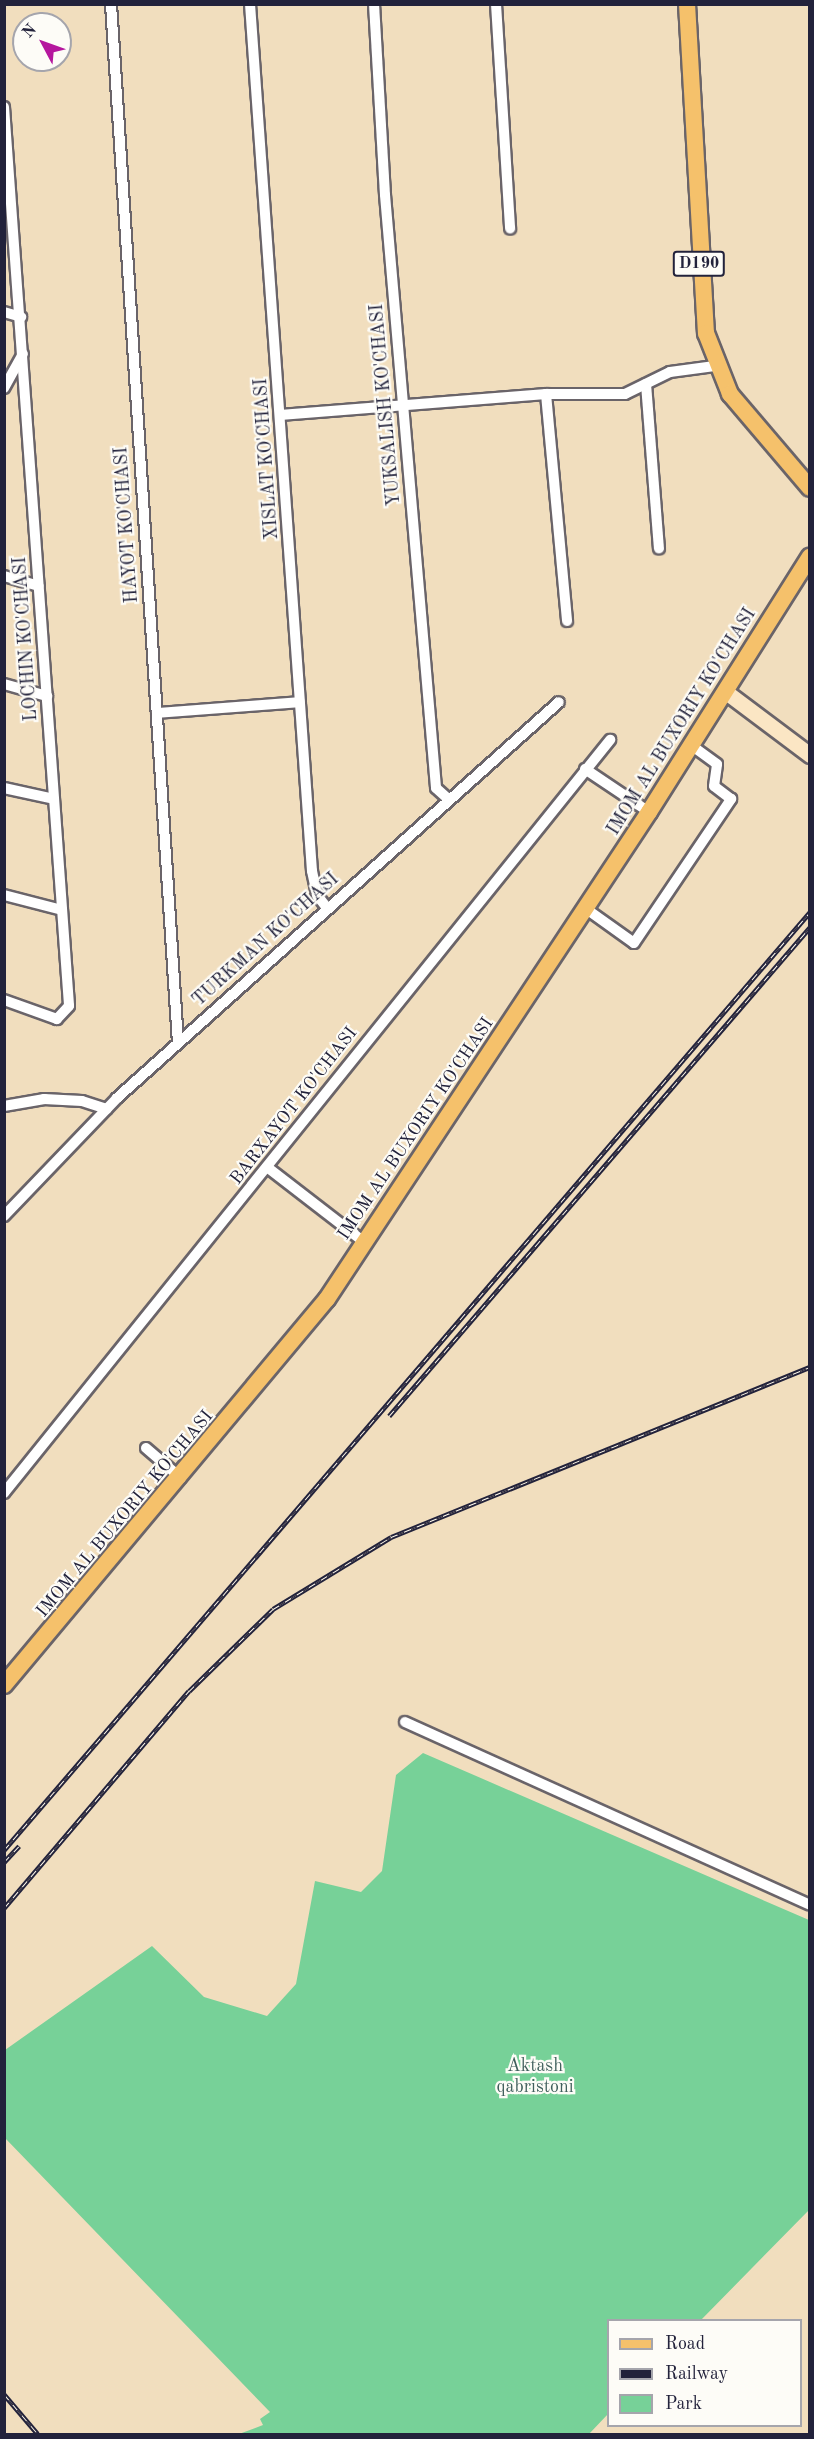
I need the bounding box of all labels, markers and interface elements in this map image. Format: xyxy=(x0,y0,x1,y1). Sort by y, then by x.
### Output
north arrow xyxy=(12,12,72,72)
text: N xyxy=(20,22,40,41)
road number: D190 xyxy=(672,251,726,277)
street label: YUKSALISH KO'CHASI xyxy=(366,303,406,507)
street label: XISLAT KO'CHASI xyxy=(251,377,283,541)
street label: HAYOT KO'CHASI xyxy=(111,446,143,604)
street label: LOCHIN KO'CHASI xyxy=(9,556,43,722)
street label: IMOM AL BUXORIY KO'CHASI xyxy=(603,604,761,840)
street label: TURKMAN KO'CHASI xyxy=(188,869,344,1011)
street label: IMOM AL BUXORIY KO'CHASI xyxy=(333,1014,499,1244)
street label: BARXAYOT KO'CHASI xyxy=(226,1023,362,1189)
street label: IMOM AL BUXORIY KO'CHASI xyxy=(32,1406,218,1622)
park label: Aktash qabristoni xyxy=(496,2056,574,2098)
legend xyxy=(607,2319,802,2427)
text: Road xyxy=(665,2335,705,2353)
text: Railway xyxy=(665,2365,728,2383)
text: Park xyxy=(665,2395,702,2413)

